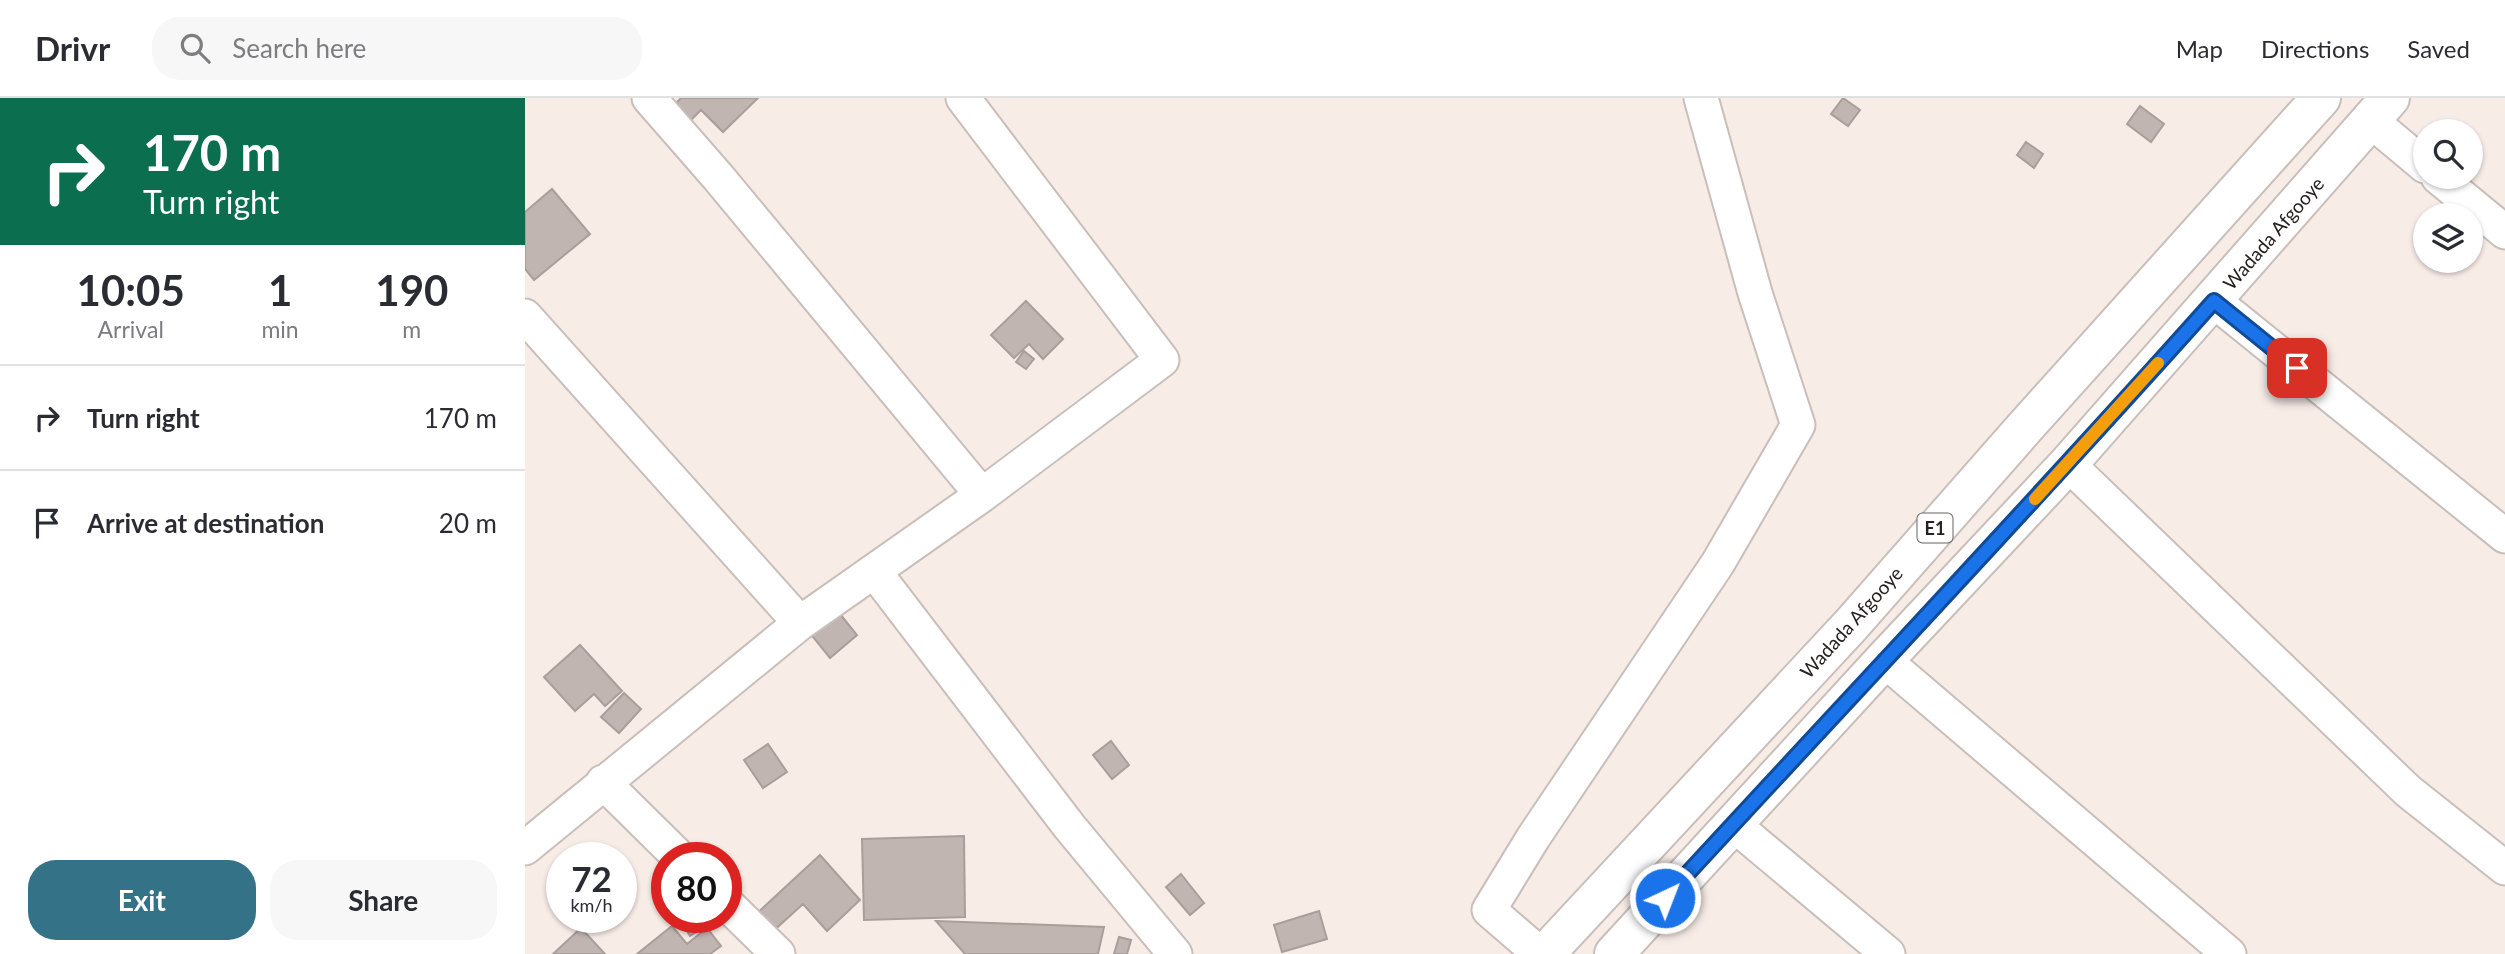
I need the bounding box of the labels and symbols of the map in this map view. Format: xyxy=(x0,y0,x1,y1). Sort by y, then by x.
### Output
street label: Wadada Afgooye xyxy=(2218,172,2328,294)
pin xyxy=(2267,338,2327,398)
road number: E1 xyxy=(1917,514,1953,542)
street label: Wadada Afgooye xyxy=(1795,562,1907,682)
speed limit sign: 80 xyxy=(651,842,742,933)
position arrow xyxy=(1628,861,1702,935)

